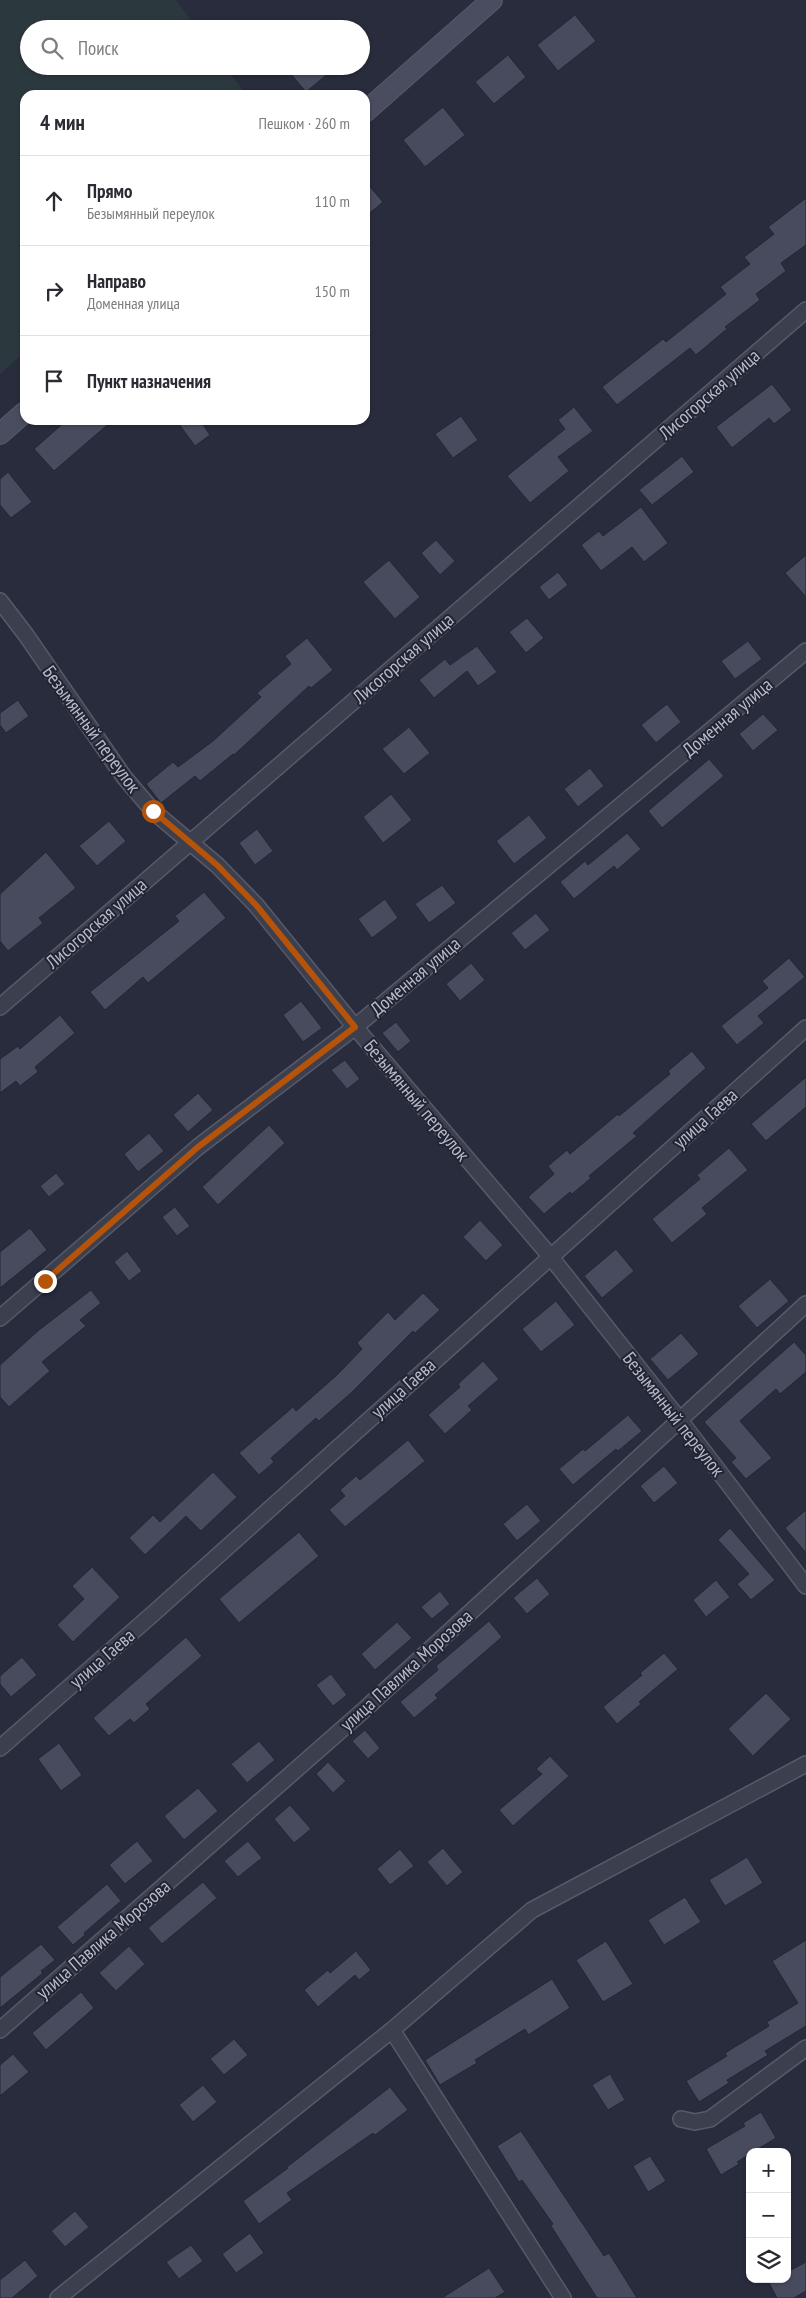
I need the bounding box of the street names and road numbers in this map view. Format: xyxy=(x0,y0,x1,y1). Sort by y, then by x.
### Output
street label: Лисогорская улица xyxy=(653,343,765,445)
street label: Лисогорская улица xyxy=(347,607,459,709)
street label: Безымянный переулок xyxy=(38,661,147,798)
street label: Доменная улица xyxy=(677,672,777,762)
street label: Лисогорская улица xyxy=(40,872,152,974)
street label: Доменная улица xyxy=(365,931,465,1021)
street label: Безымянный переулок xyxy=(359,1034,475,1166)
street label: улица Гаева xyxy=(668,1083,742,1153)
street label: Безымянный переулок xyxy=(618,1347,731,1482)
street label: улица Гаева xyxy=(366,1353,440,1423)
street label: улица Павлика Морозова xyxy=(335,1604,477,1736)
street label: улица Гаева xyxy=(64,1623,140,1693)
street label: улица Павлика Морозова xyxy=(31,1874,175,2004)

